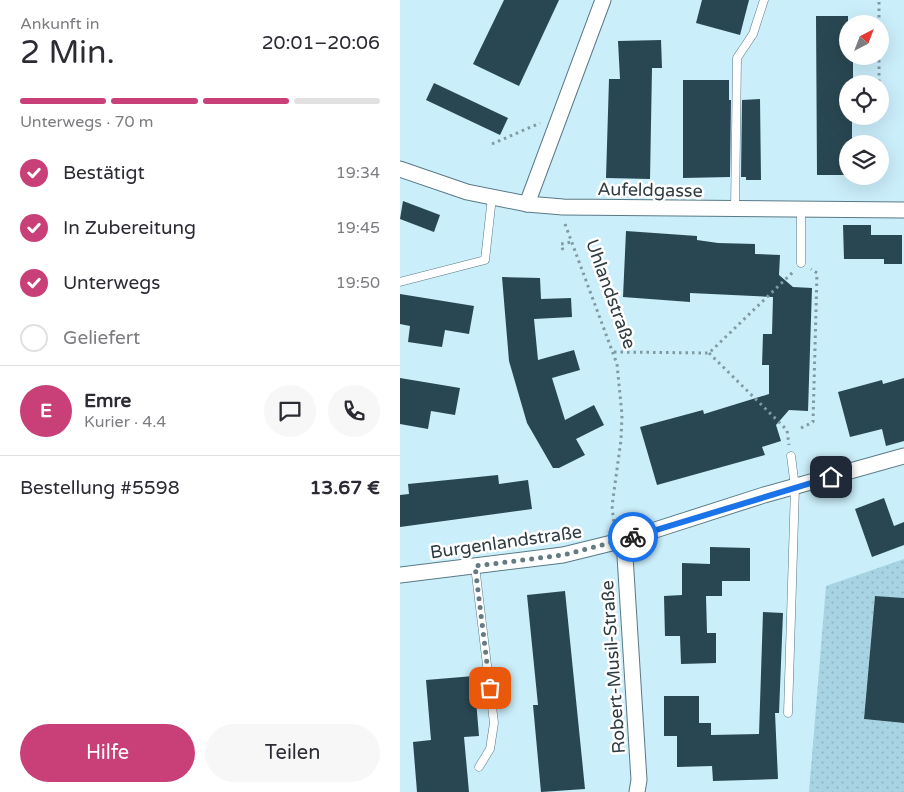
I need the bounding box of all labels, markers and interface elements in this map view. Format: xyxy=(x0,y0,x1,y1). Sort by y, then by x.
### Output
text: Ankunft in xyxy=(20,14,100,34)
north arrow xyxy=(839,15,889,65)
map controls xyxy=(839,15,889,185)
text: 20:01–20:06 xyxy=(262,32,380,54)
text: 2 Min. xyxy=(20,34,115,72)
button: locate xyxy=(839,75,889,125)
text: Unterwegs · 70 m xyxy=(20,112,153,132)
button: layers xyxy=(839,135,889,185)
icon: check xyxy=(20,159,48,187)
text: Bestätigt xyxy=(63,162,145,184)
text: 19:34 xyxy=(336,163,380,183)
street label: Aufeldgasse xyxy=(597,178,703,202)
icon: check xyxy=(20,214,48,242)
text: In Zubereitung xyxy=(63,217,196,239)
text: 19:45 xyxy=(336,218,380,238)
street label: Uhlandstraße xyxy=(581,236,641,352)
icon: check xyxy=(20,269,48,297)
text: Unterwegs xyxy=(63,272,160,294)
text: 19:50 xyxy=(336,273,380,293)
text: Geliefert xyxy=(63,327,140,349)
button: chat xyxy=(264,385,316,437)
button: phone xyxy=(328,385,380,437)
text: Emre xyxy=(84,390,131,412)
text: E xyxy=(40,400,52,422)
text: Kurier · 4.4 xyxy=(84,412,166,432)
pin xyxy=(810,456,852,498)
icon: home xyxy=(817,463,845,491)
text: Bestellung #5598 xyxy=(20,477,180,499)
text: 13.67 € xyxy=(309,477,380,499)
courier xyxy=(608,512,658,562)
street label: Burgenlandstraße xyxy=(429,520,583,564)
icon: bike xyxy=(619,523,647,551)
street label: Robert-Musil-Straße xyxy=(596,580,630,754)
pin xyxy=(469,667,511,709)
icon: bag xyxy=(476,674,504,702)
button: Hilfe xyxy=(20,724,195,782)
button: Teilen xyxy=(205,724,380,782)

